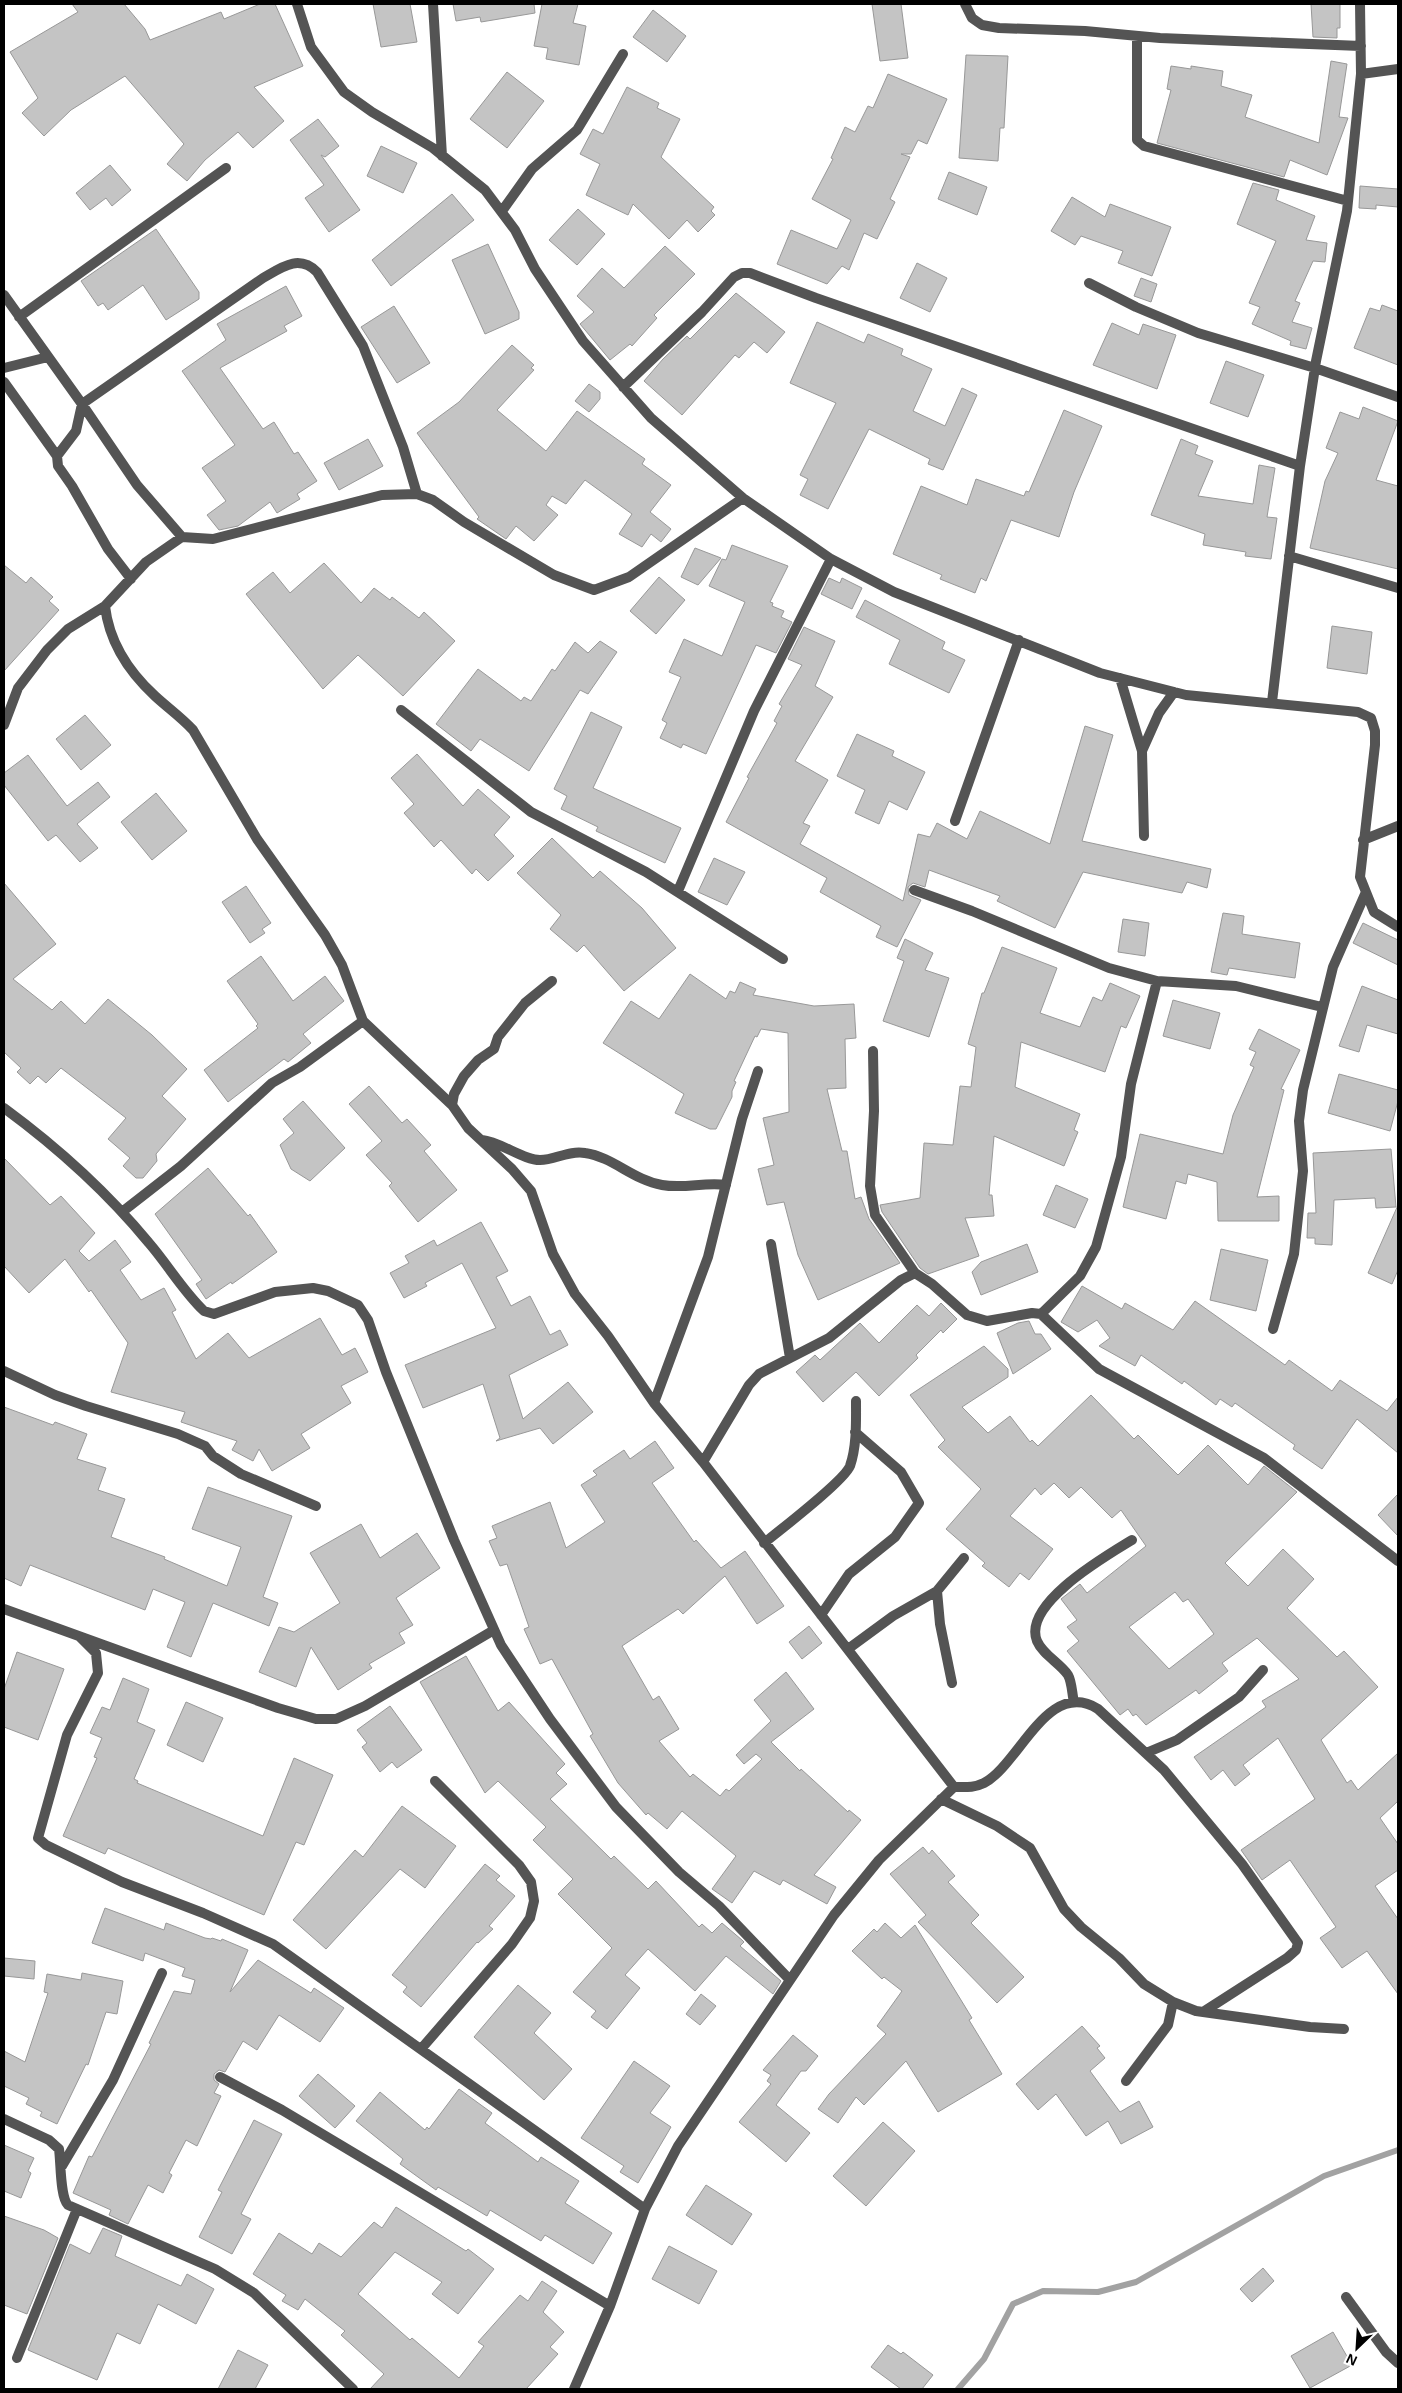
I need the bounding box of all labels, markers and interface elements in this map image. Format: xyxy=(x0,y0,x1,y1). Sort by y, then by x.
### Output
north arrow xyxy=(1332,2323,1382,2373)
text: N xyxy=(1344,2350,1359,2369)

